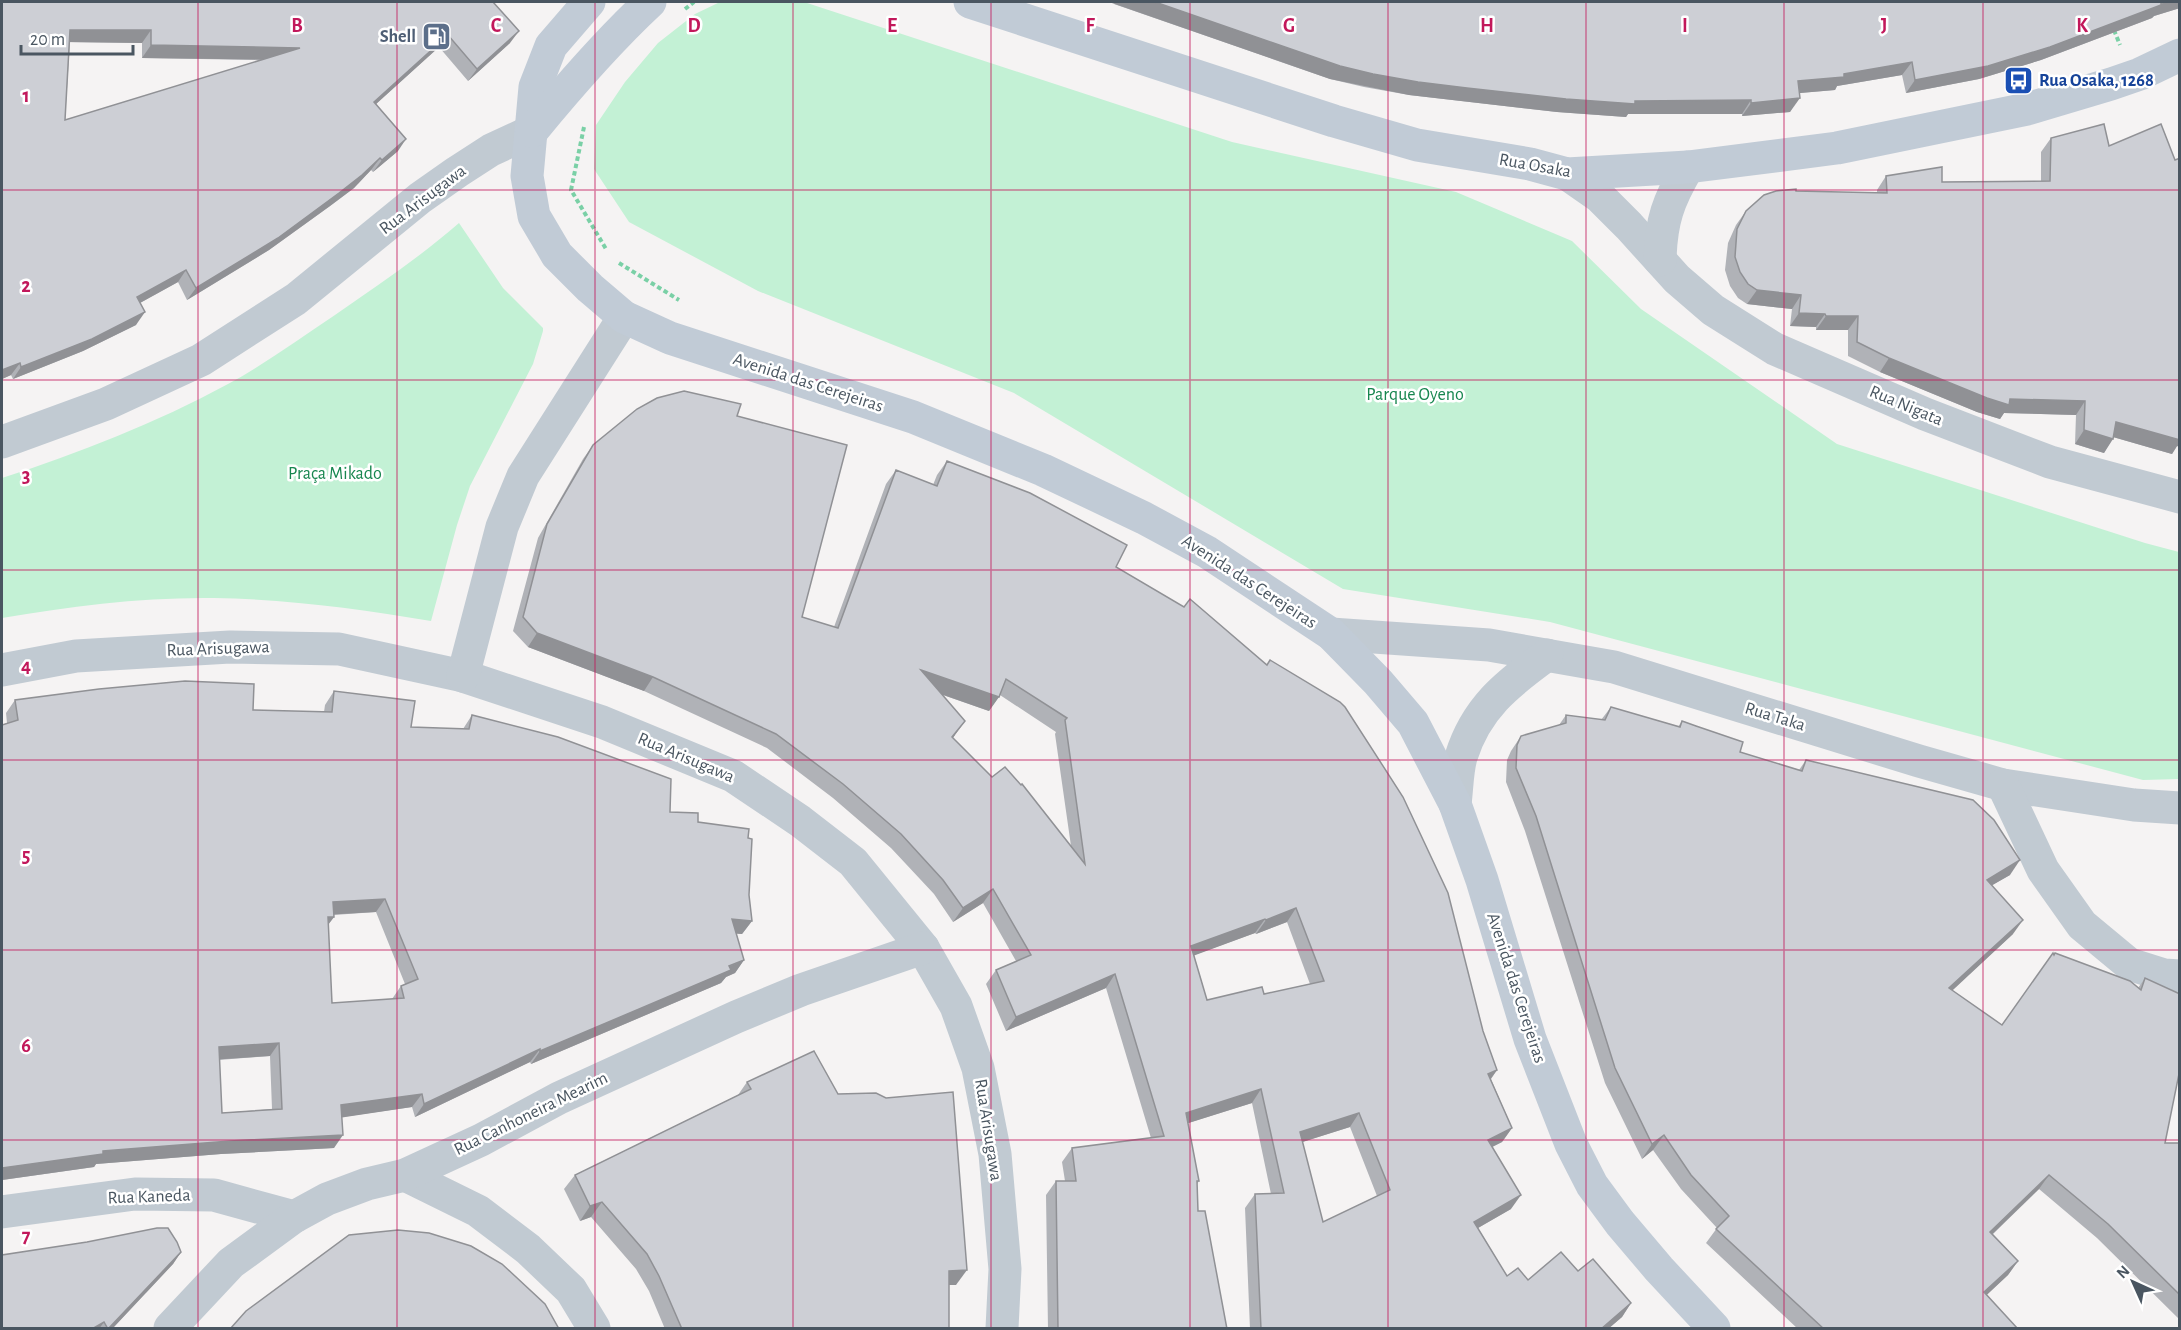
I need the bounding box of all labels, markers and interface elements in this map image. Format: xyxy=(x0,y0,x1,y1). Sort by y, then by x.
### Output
text: B xyxy=(291,16,303,36)
text: C xyxy=(491,16,502,36)
text: D xyxy=(687,16,701,36)
text: E xyxy=(887,16,897,36)
text: F xyxy=(1085,16,1095,36)
text: G xyxy=(1283,16,1295,36)
text: H xyxy=(1480,16,1494,36)
text: I xyxy=(1682,16,1688,36)
text: J xyxy=(1881,16,1887,36)
text: K xyxy=(2076,16,2088,36)
scale bar xyxy=(21,18,134,56)
fuel station icon: Shell xyxy=(421,21,453,53)
place label: Shell xyxy=(380,28,416,46)
text: 20 m xyxy=(30,31,65,49)
bus stop icon: Rua Osaka, 1268 xyxy=(2002,65,2034,97)
place label: Rua Osaka, 1268 xyxy=(2039,72,2154,90)
text: 1 xyxy=(22,86,30,106)
street label: Rua Osaka xyxy=(1498,151,1572,181)
street label: Rua Arisugawa xyxy=(376,162,470,238)
text: 2 xyxy=(21,276,31,296)
street label: Avenida das Cerejeiras xyxy=(731,350,885,416)
street label: Rua Nigata xyxy=(1867,383,1945,429)
park label: Parque Oyeno xyxy=(1366,386,1464,404)
park label: Praça Mikado xyxy=(288,465,382,483)
text: 3 xyxy=(22,466,30,486)
street label: Avenida das Cerejeiras xyxy=(1178,532,1320,632)
street label: Rua Arisugawa xyxy=(166,638,270,660)
text: 4 xyxy=(21,656,31,676)
street label: Rua Taka xyxy=(1743,699,1807,735)
street label: Rua Arisugawa xyxy=(635,730,737,786)
text: 5 xyxy=(22,846,30,866)
street label: Avenida das Cerejeiras xyxy=(1483,911,1549,1065)
text: 6 xyxy=(21,1036,31,1056)
street label: Rua Canhoneira Mearim xyxy=(451,1069,611,1159)
street label: Rua Arisugawa xyxy=(971,1078,1005,1182)
street label: Rua Kaneda xyxy=(107,1187,191,1207)
text: 7 xyxy=(22,1226,31,1246)
north arrow xyxy=(2103,1252,2163,1312)
text: N xyxy=(2114,1263,2133,1282)

